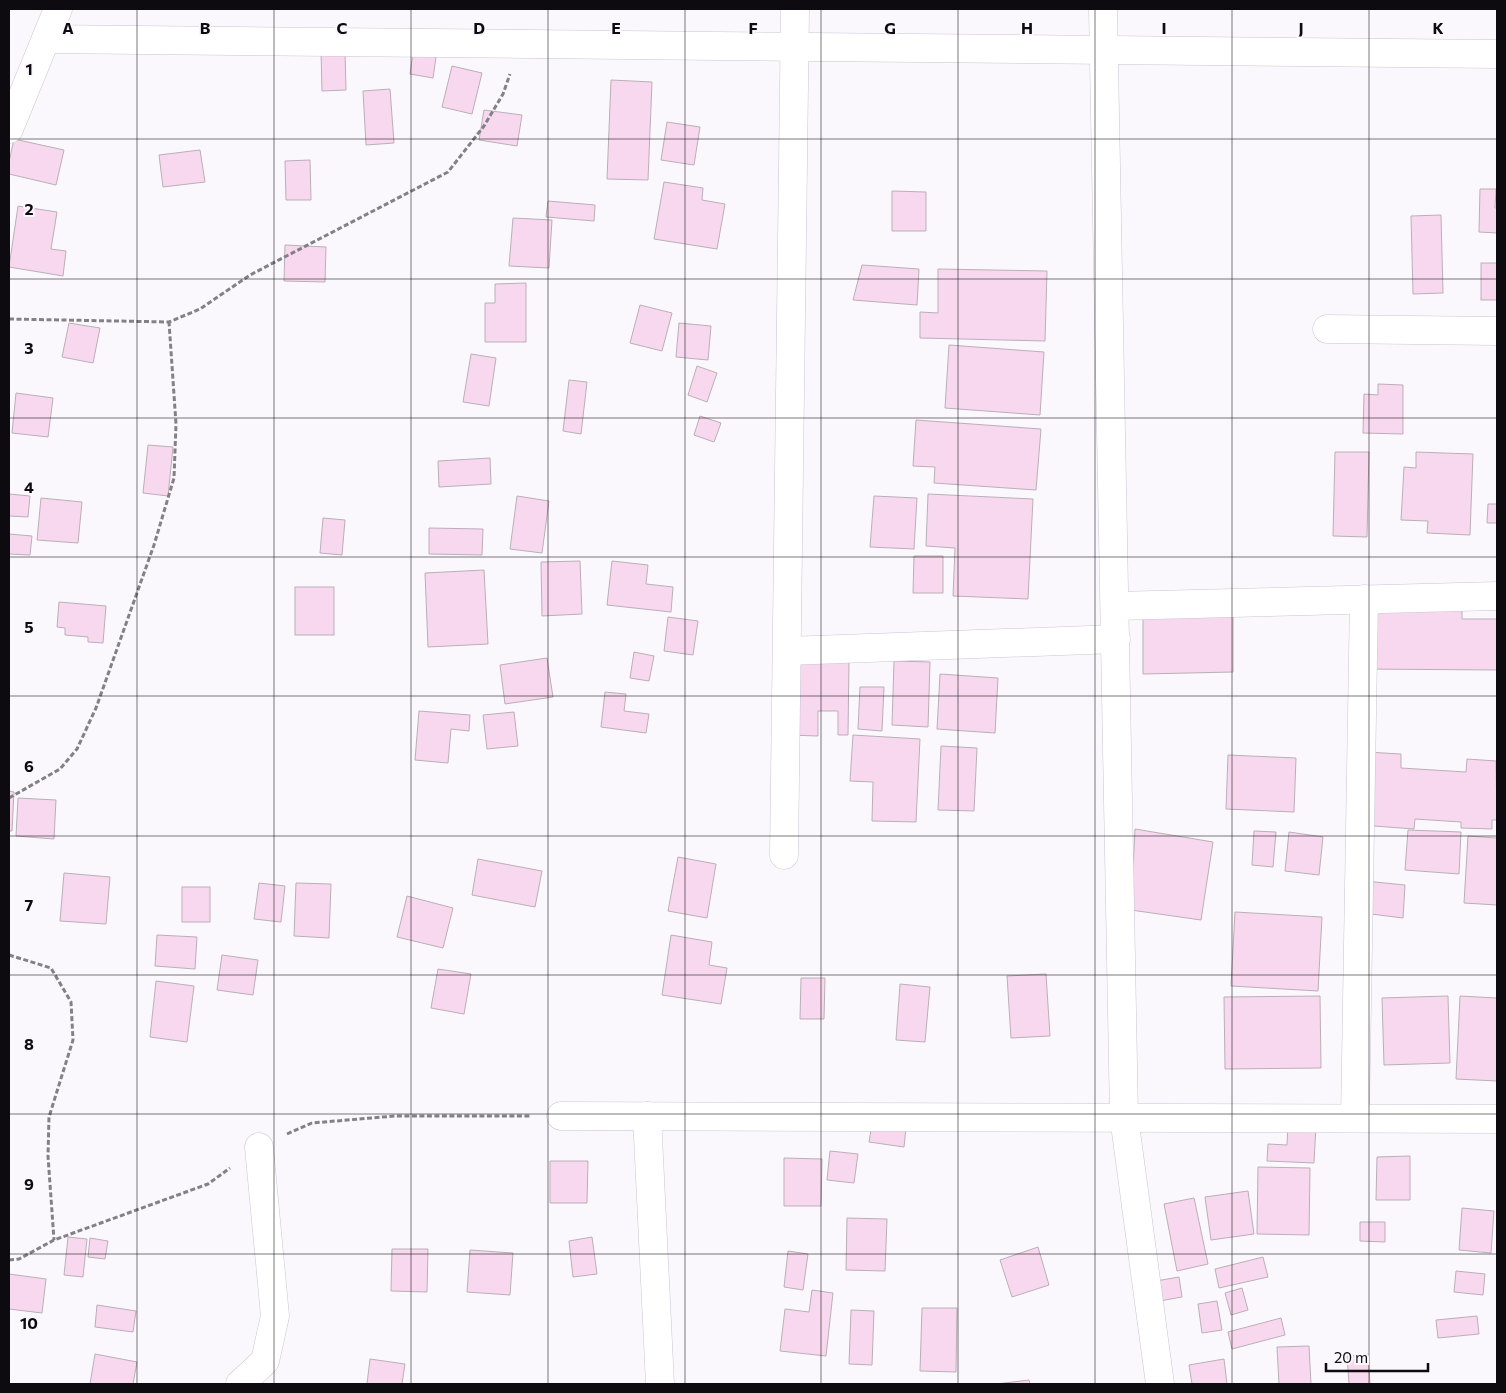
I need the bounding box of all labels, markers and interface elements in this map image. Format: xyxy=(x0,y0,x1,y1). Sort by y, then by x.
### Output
text: A xyxy=(62,18,74,37)
text: B xyxy=(200,18,211,37)
text: C xyxy=(337,18,348,37)
text: D xyxy=(473,18,485,37)
text: E xyxy=(611,18,621,37)
text: F xyxy=(748,18,758,37)
text: G xyxy=(884,18,896,37)
text: H xyxy=(1021,18,1033,37)
text: I xyxy=(1161,18,1167,37)
text: J xyxy=(1298,18,1304,37)
text: K xyxy=(1432,18,1444,37)
text: 1 xyxy=(25,59,33,78)
text: 2 xyxy=(24,199,34,218)
text: 3 xyxy=(24,338,34,357)
text: 4 xyxy=(24,477,34,496)
text: 5 xyxy=(24,617,34,636)
text: 6 xyxy=(24,756,34,775)
text: 7 xyxy=(25,895,34,914)
text: 8 xyxy=(24,1034,34,1053)
text: 9 xyxy=(24,1174,34,1193)
text: 10 xyxy=(20,1313,38,1332)
scale bar xyxy=(1326,1340,1428,1372)
text: 20 m xyxy=(1334,1348,1368,1366)

